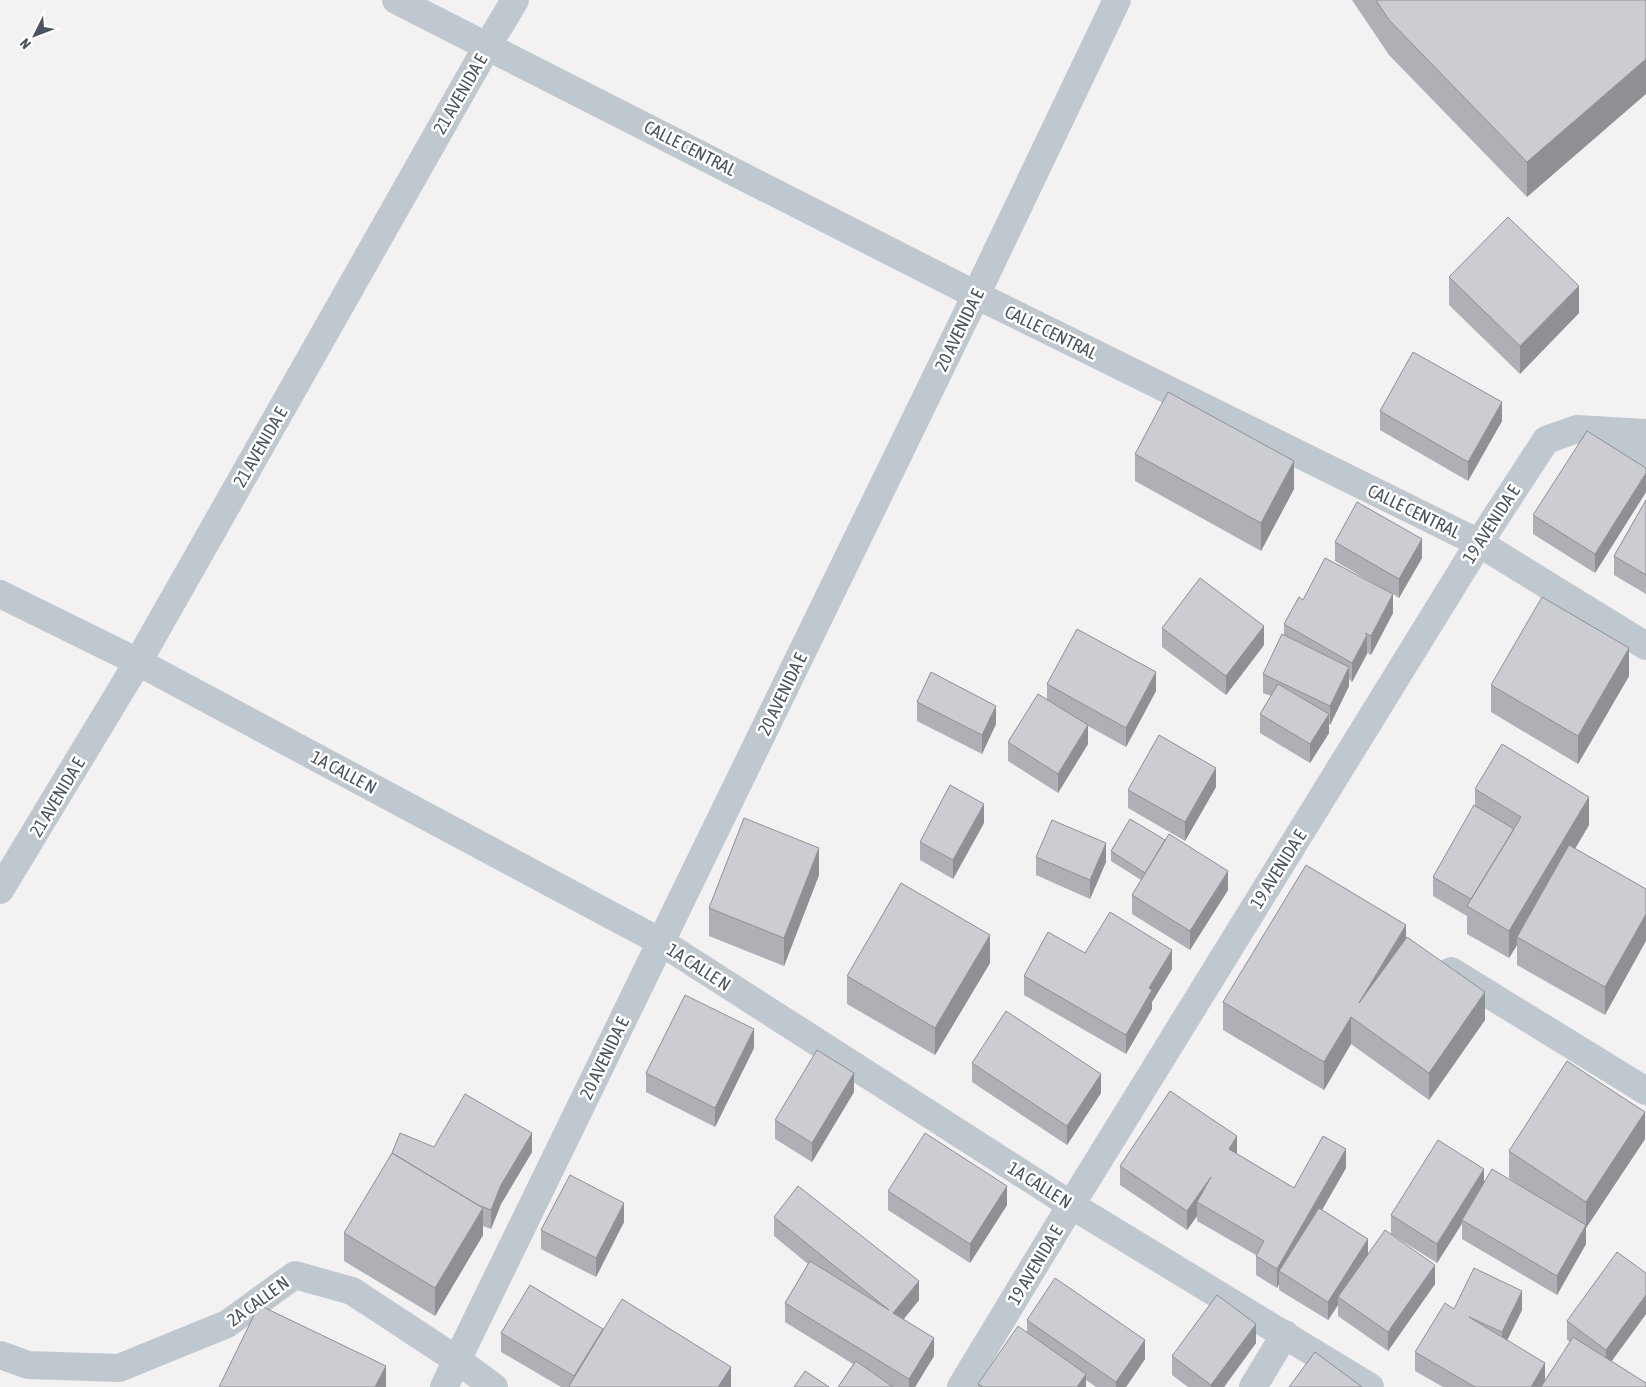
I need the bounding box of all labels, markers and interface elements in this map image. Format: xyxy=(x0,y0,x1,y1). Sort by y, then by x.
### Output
north arrow xyxy=(10,10,60,60)
text: N xyxy=(17,35,34,52)
street label: 21 AVENIDA E xyxy=(429,50,491,138)
street label: CALLE CENTRAL xyxy=(641,116,739,180)
street label: 20 AVENIDA E xyxy=(930,285,988,374)
street label: CALLE CENTRAL xyxy=(1001,301,1101,363)
street label: 21 AVENIDA E xyxy=(229,403,291,491)
street label: CALLE CENTRAL xyxy=(1364,480,1464,542)
street label: 19 AVENIDA E xyxy=(1458,481,1524,567)
street label: 20 AVENIDA E xyxy=(753,649,811,738)
street label: 1A CALLE N xyxy=(308,746,380,798)
street label: 21 AVENIDA E xyxy=(25,753,89,840)
street label: 19 AVENIDA E xyxy=(1246,826,1311,912)
street label: 1A CALLE N xyxy=(663,939,735,995)
street label: 20 AVENIDA E xyxy=(575,1013,633,1102)
street label: 1A CALLE N xyxy=(1004,1157,1076,1213)
street label: 19 AVENIDA E xyxy=(1003,1221,1067,1308)
street label: 2A CALLE N xyxy=(223,1272,293,1330)

